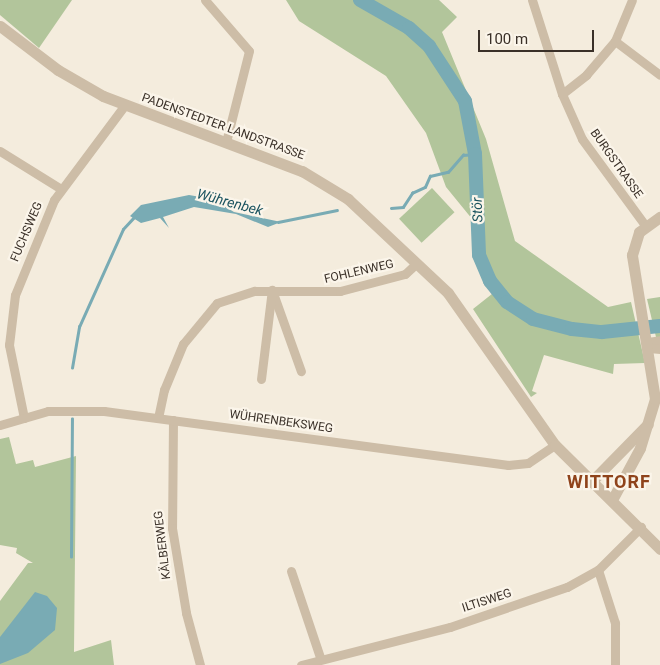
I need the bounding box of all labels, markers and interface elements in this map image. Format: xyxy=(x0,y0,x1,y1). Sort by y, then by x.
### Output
scale bar xyxy=(480,20,596,52)
text: 100 m xyxy=(486,30,528,48)
street label: PADENSTEDTER LANDSTRASSE xyxy=(140,91,306,163)
street label: BURGSTRASSE xyxy=(587,127,645,201)
water label: Wührenbek xyxy=(195,185,265,219)
water label: Stör xyxy=(468,197,486,223)
street label: FUCHSWEG xyxy=(8,200,46,264)
street label: FOHLENWEG xyxy=(323,257,395,287)
street label: WÜHRENBEKSWEG xyxy=(228,408,334,436)
district label: WITTORF xyxy=(566,471,652,493)
street label: KÄLBERWEG xyxy=(152,510,174,580)
street label: ILTISWEG xyxy=(460,586,514,616)

